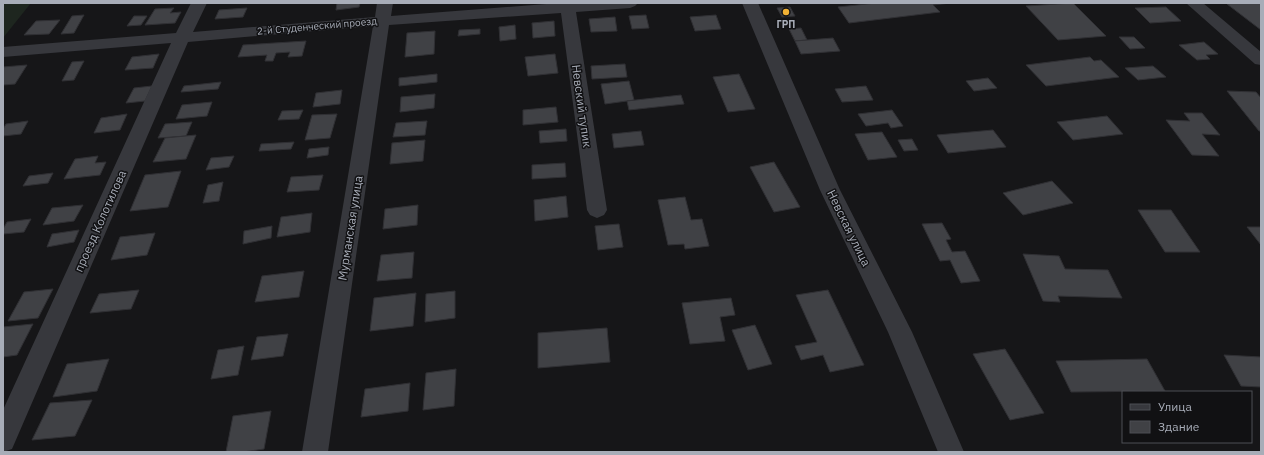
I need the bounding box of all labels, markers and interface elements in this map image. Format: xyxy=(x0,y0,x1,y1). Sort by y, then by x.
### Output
marker: ГРП xyxy=(781,7,791,17)
street label: 2-й Студенческий проезд xyxy=(256,14,378,38)
place label: ГРП xyxy=(777,18,795,31)
street label: Невский тупик xyxy=(569,64,595,149)
street label: проезд Колотилова xyxy=(71,167,129,274)
street label: Мурманская улица xyxy=(334,174,366,281)
street label: Невская улица xyxy=(824,187,874,269)
legend xyxy=(1122,391,1252,443)
text: Улица xyxy=(1158,399,1192,414)
text: Здание xyxy=(1158,419,1200,434)

